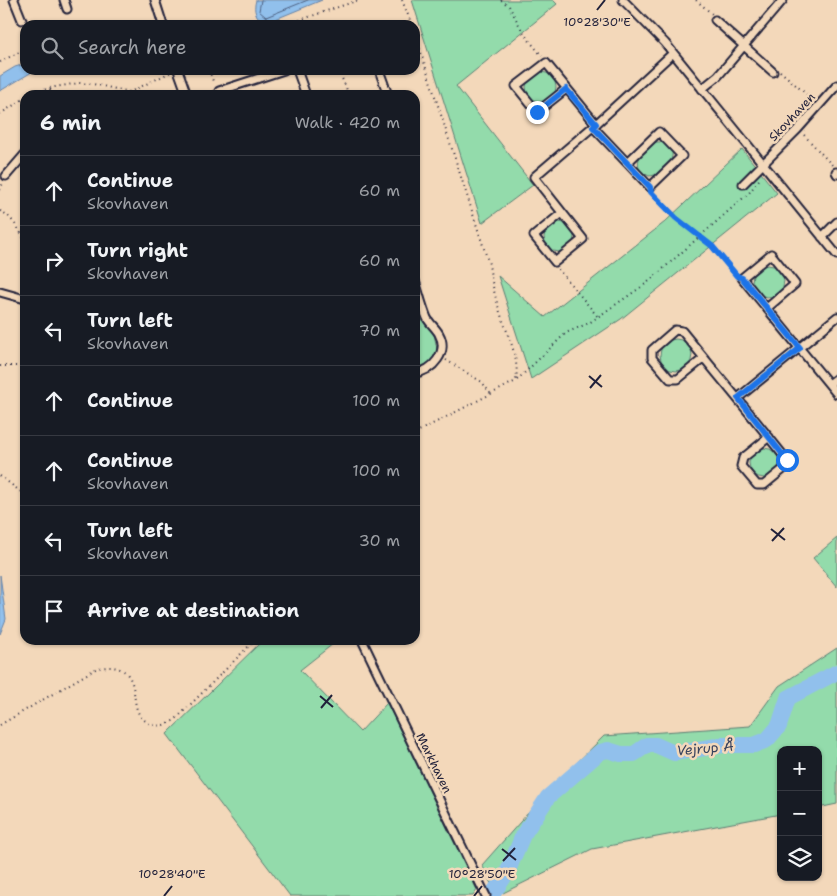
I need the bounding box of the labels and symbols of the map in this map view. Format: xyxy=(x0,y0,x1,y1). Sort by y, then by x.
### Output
text: 10°28'30"E xyxy=(563,14,631,30)
street label: Skovhaven xyxy=(765,89,819,145)
route end xyxy=(526,101,549,124)
route start xyxy=(776,449,799,472)
street label: Markhaven xyxy=(413,730,455,796)
water label: Vejrup Å xyxy=(676,736,734,759)
text: 10°28'40"E xyxy=(138,866,206,882)
text: 10°28'50"E xyxy=(449,866,515,882)

